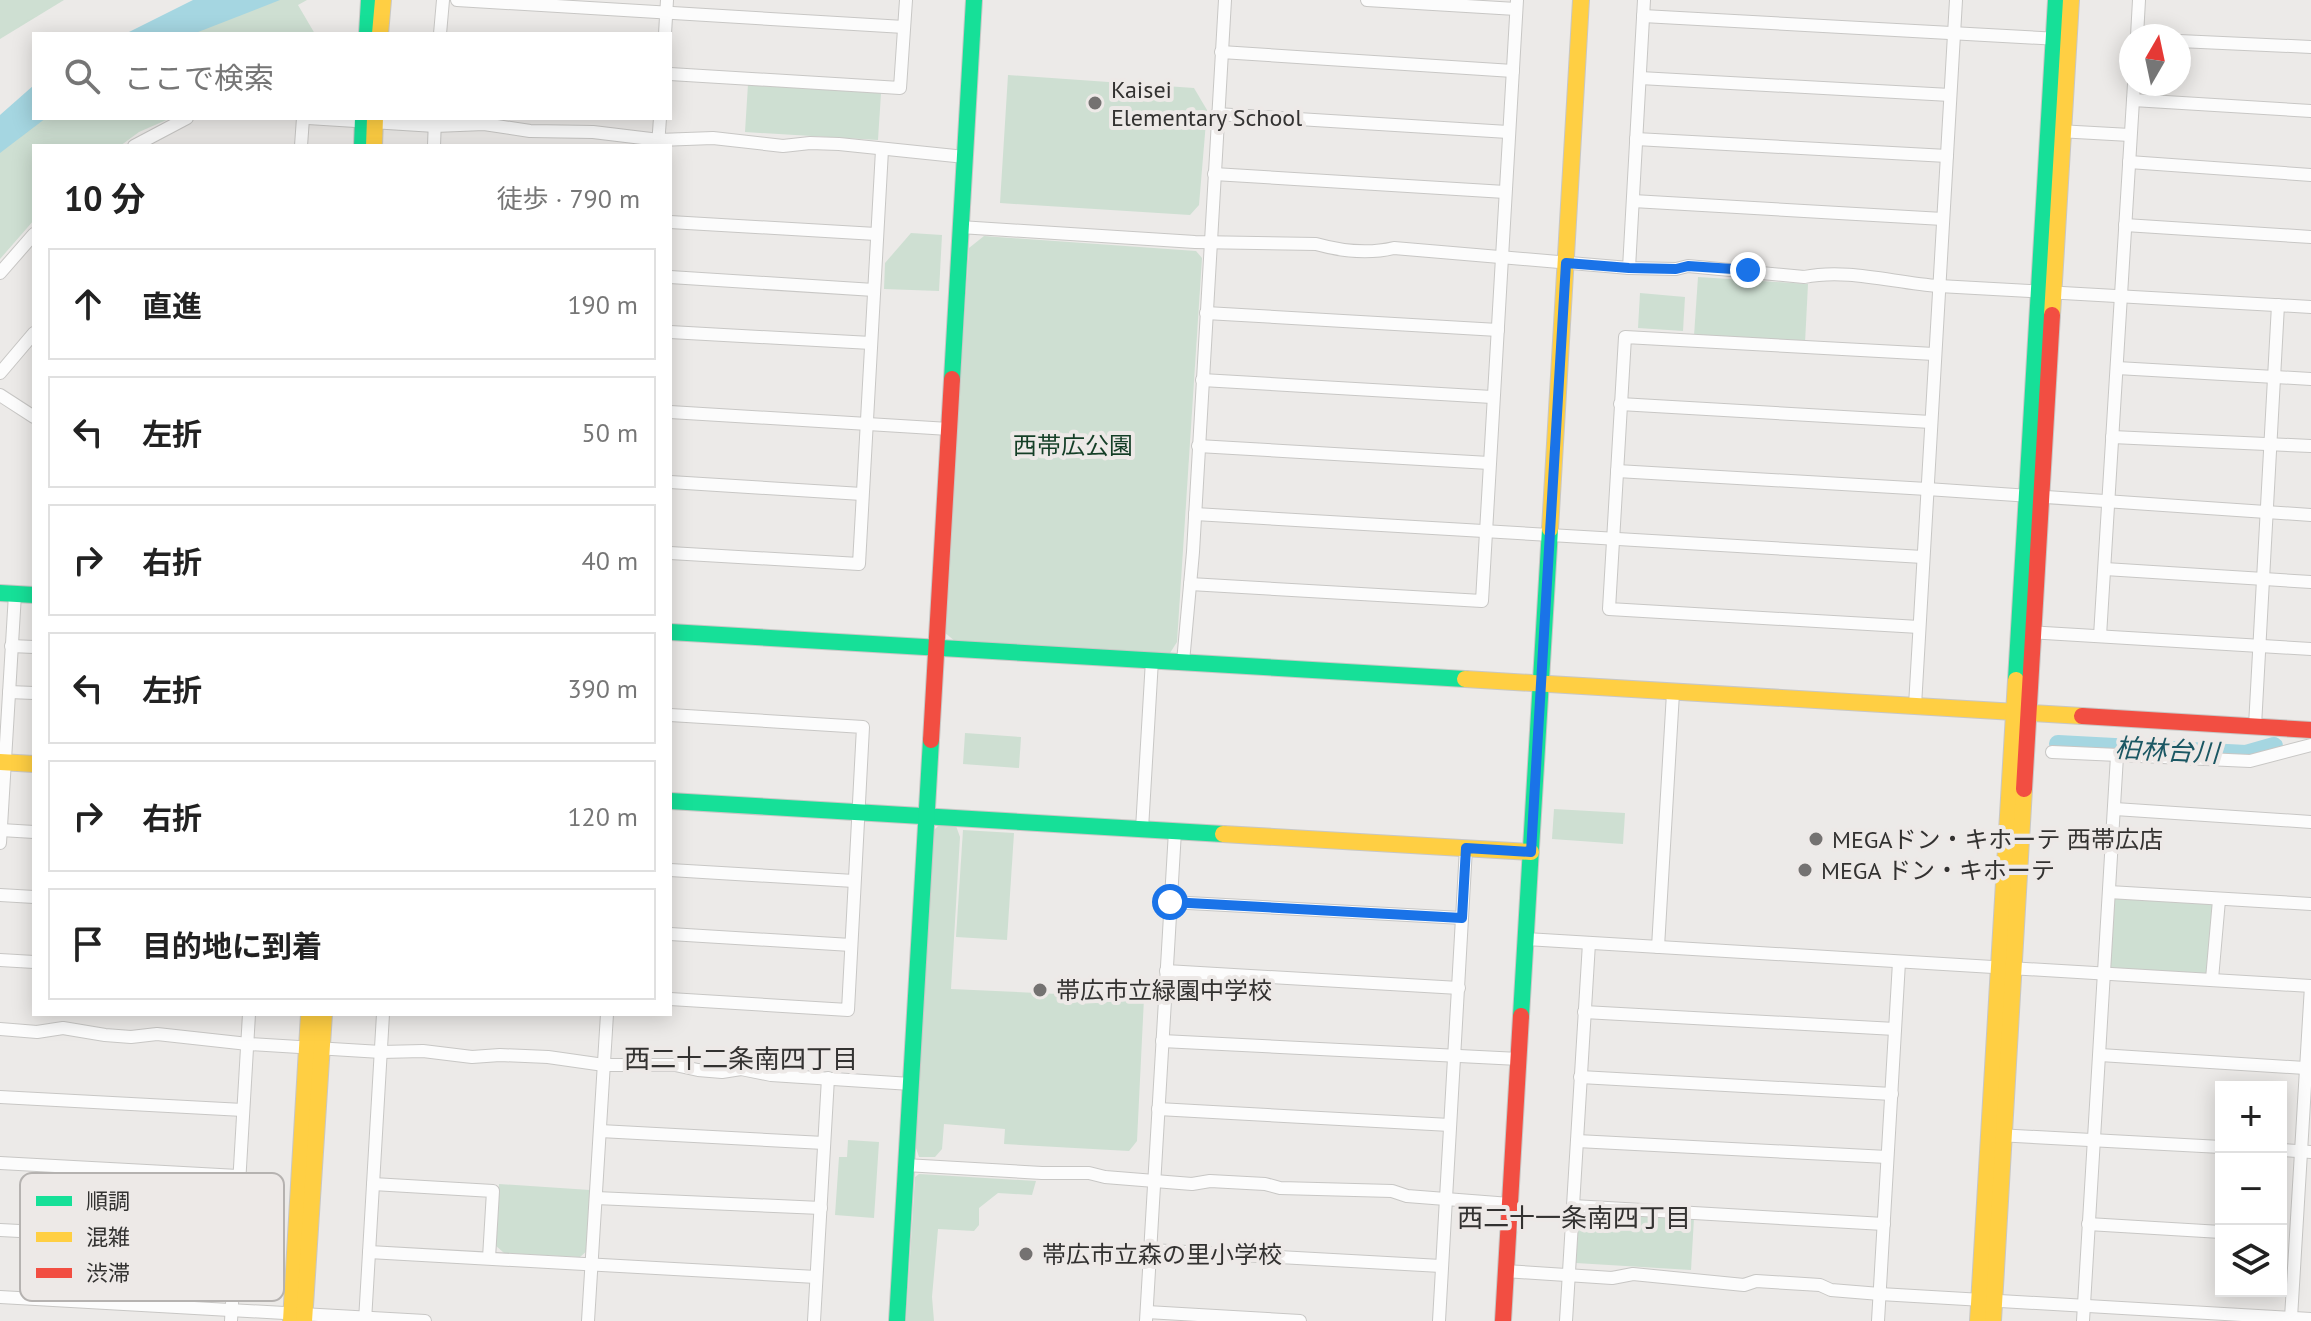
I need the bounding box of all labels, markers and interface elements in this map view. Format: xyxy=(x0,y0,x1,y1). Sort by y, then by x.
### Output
north arrow xyxy=(2119,24,2191,96)
search box xyxy=(32,32,672,120)
icon: search xyxy=(60,54,104,98)
text: ここで検索 xyxy=(124,58,274,97)
place label: Kaisei Elementary School xyxy=(1111,74,1302,133)
marker: Kaisei Elementary School xyxy=(1086,94,1104,112)
text: 10 分 xyxy=(64,176,145,220)
text: 徒歩 · 790 m xyxy=(497,182,640,215)
route end xyxy=(1730,252,1766,288)
icon: ahead xyxy=(66,282,110,326)
text: 直進 xyxy=(142,286,202,325)
text: 190 m xyxy=(567,288,638,321)
icon: left xyxy=(66,410,110,454)
text: 左折 xyxy=(142,414,202,453)
text: 50 m xyxy=(582,416,638,449)
park label: 西帯広公園 xyxy=(1013,430,1133,461)
icon: right xyxy=(66,538,110,582)
text: 右折 xyxy=(142,542,202,581)
text: 40 m xyxy=(582,544,638,577)
icon: left xyxy=(66,666,110,710)
text: 左折 xyxy=(142,670,202,709)
text: 390 m xyxy=(567,672,638,705)
water label: 柏林台川 xyxy=(2114,731,2223,769)
icon: right xyxy=(66,794,110,838)
text: 右折 xyxy=(142,798,202,837)
text: 120 m xyxy=(567,800,638,833)
place label: MEGAドン・キホーテ 西帯広店 xyxy=(1832,824,2163,855)
marker: MEGAドン・キホーテ 西帯広店 xyxy=(1807,830,1825,848)
place label: MEGA ドン・キホーテ xyxy=(1821,855,2055,886)
marker: MEGA ドン・キホーテ xyxy=(1796,861,1814,879)
route start xyxy=(1152,884,1188,920)
icon: arrive xyxy=(66,922,110,966)
text: 目的地に到着 xyxy=(142,926,322,965)
place label: 帯広市立緑園中学校 xyxy=(1056,975,1272,1006)
marker: 帯広市立緑園中学校 xyxy=(1031,981,1049,999)
district label: 西二十二条南四丁目 xyxy=(624,1042,858,1075)
map controls xyxy=(2215,1081,2287,1297)
button: + xyxy=(2215,1081,2287,1153)
button: − xyxy=(2215,1153,2287,1225)
legend xyxy=(20,1173,284,1301)
text: 順調 xyxy=(86,1187,130,1215)
district label: 西二十一条南四丁目 xyxy=(1457,1201,1691,1234)
text: 混雑 xyxy=(86,1223,130,1251)
button: layers xyxy=(2215,1225,2287,1297)
place label: 帯広市立森の里小学校 xyxy=(1042,1239,1282,1270)
marker: 帯広市立森の里小学校 xyxy=(1017,1245,1035,1263)
text: 渋滞 xyxy=(86,1259,130,1287)

